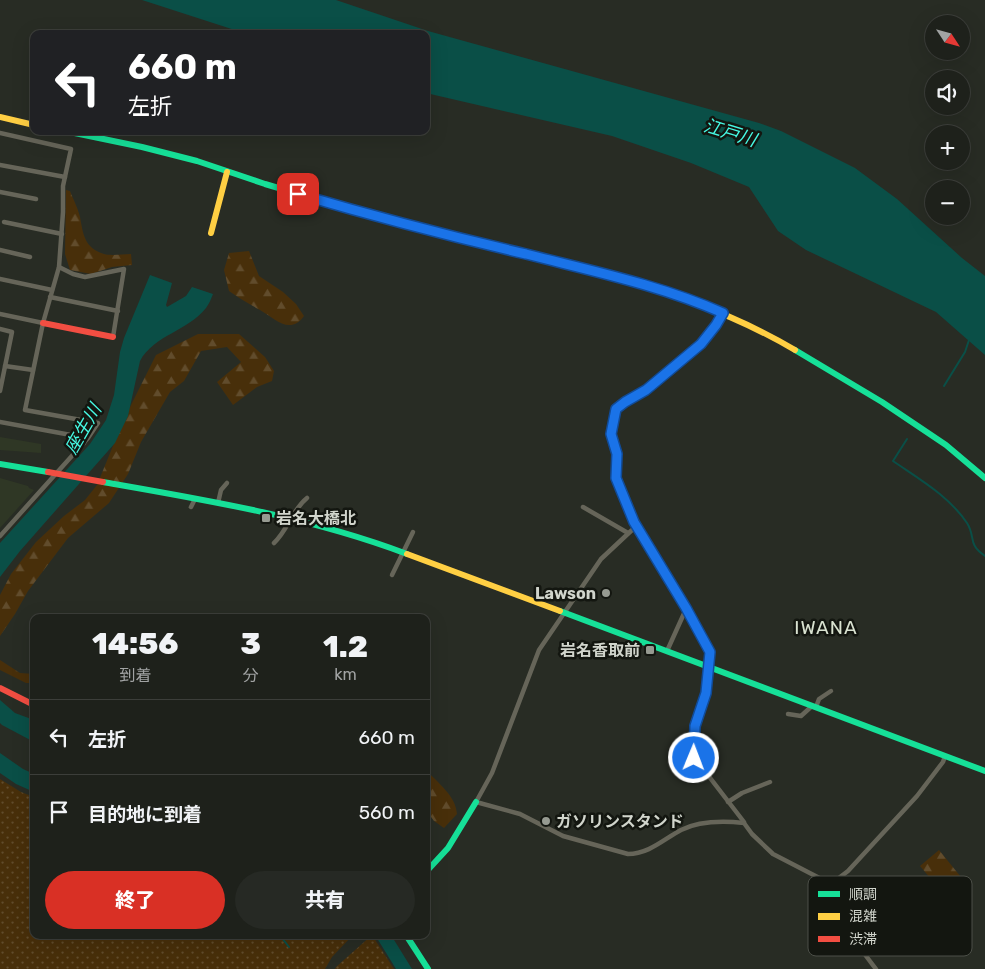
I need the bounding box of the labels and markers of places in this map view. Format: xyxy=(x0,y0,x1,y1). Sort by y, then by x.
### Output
pin xyxy=(277,173,319,215)
place label: 岩名大橋北 xyxy=(276,509,356,528)
marker: 岩名大橋北 xyxy=(260,512,272,524)
place label: Lawson xyxy=(535,584,596,603)
marker: Lawson xyxy=(600,587,612,599)
place label: 岩名香取前 xyxy=(560,641,640,660)
marker: 岩名香取前 xyxy=(644,644,656,656)
place label: ガソリンスタンド xyxy=(556,812,684,831)
marker: ガソリンスタンド xyxy=(540,815,552,827)

